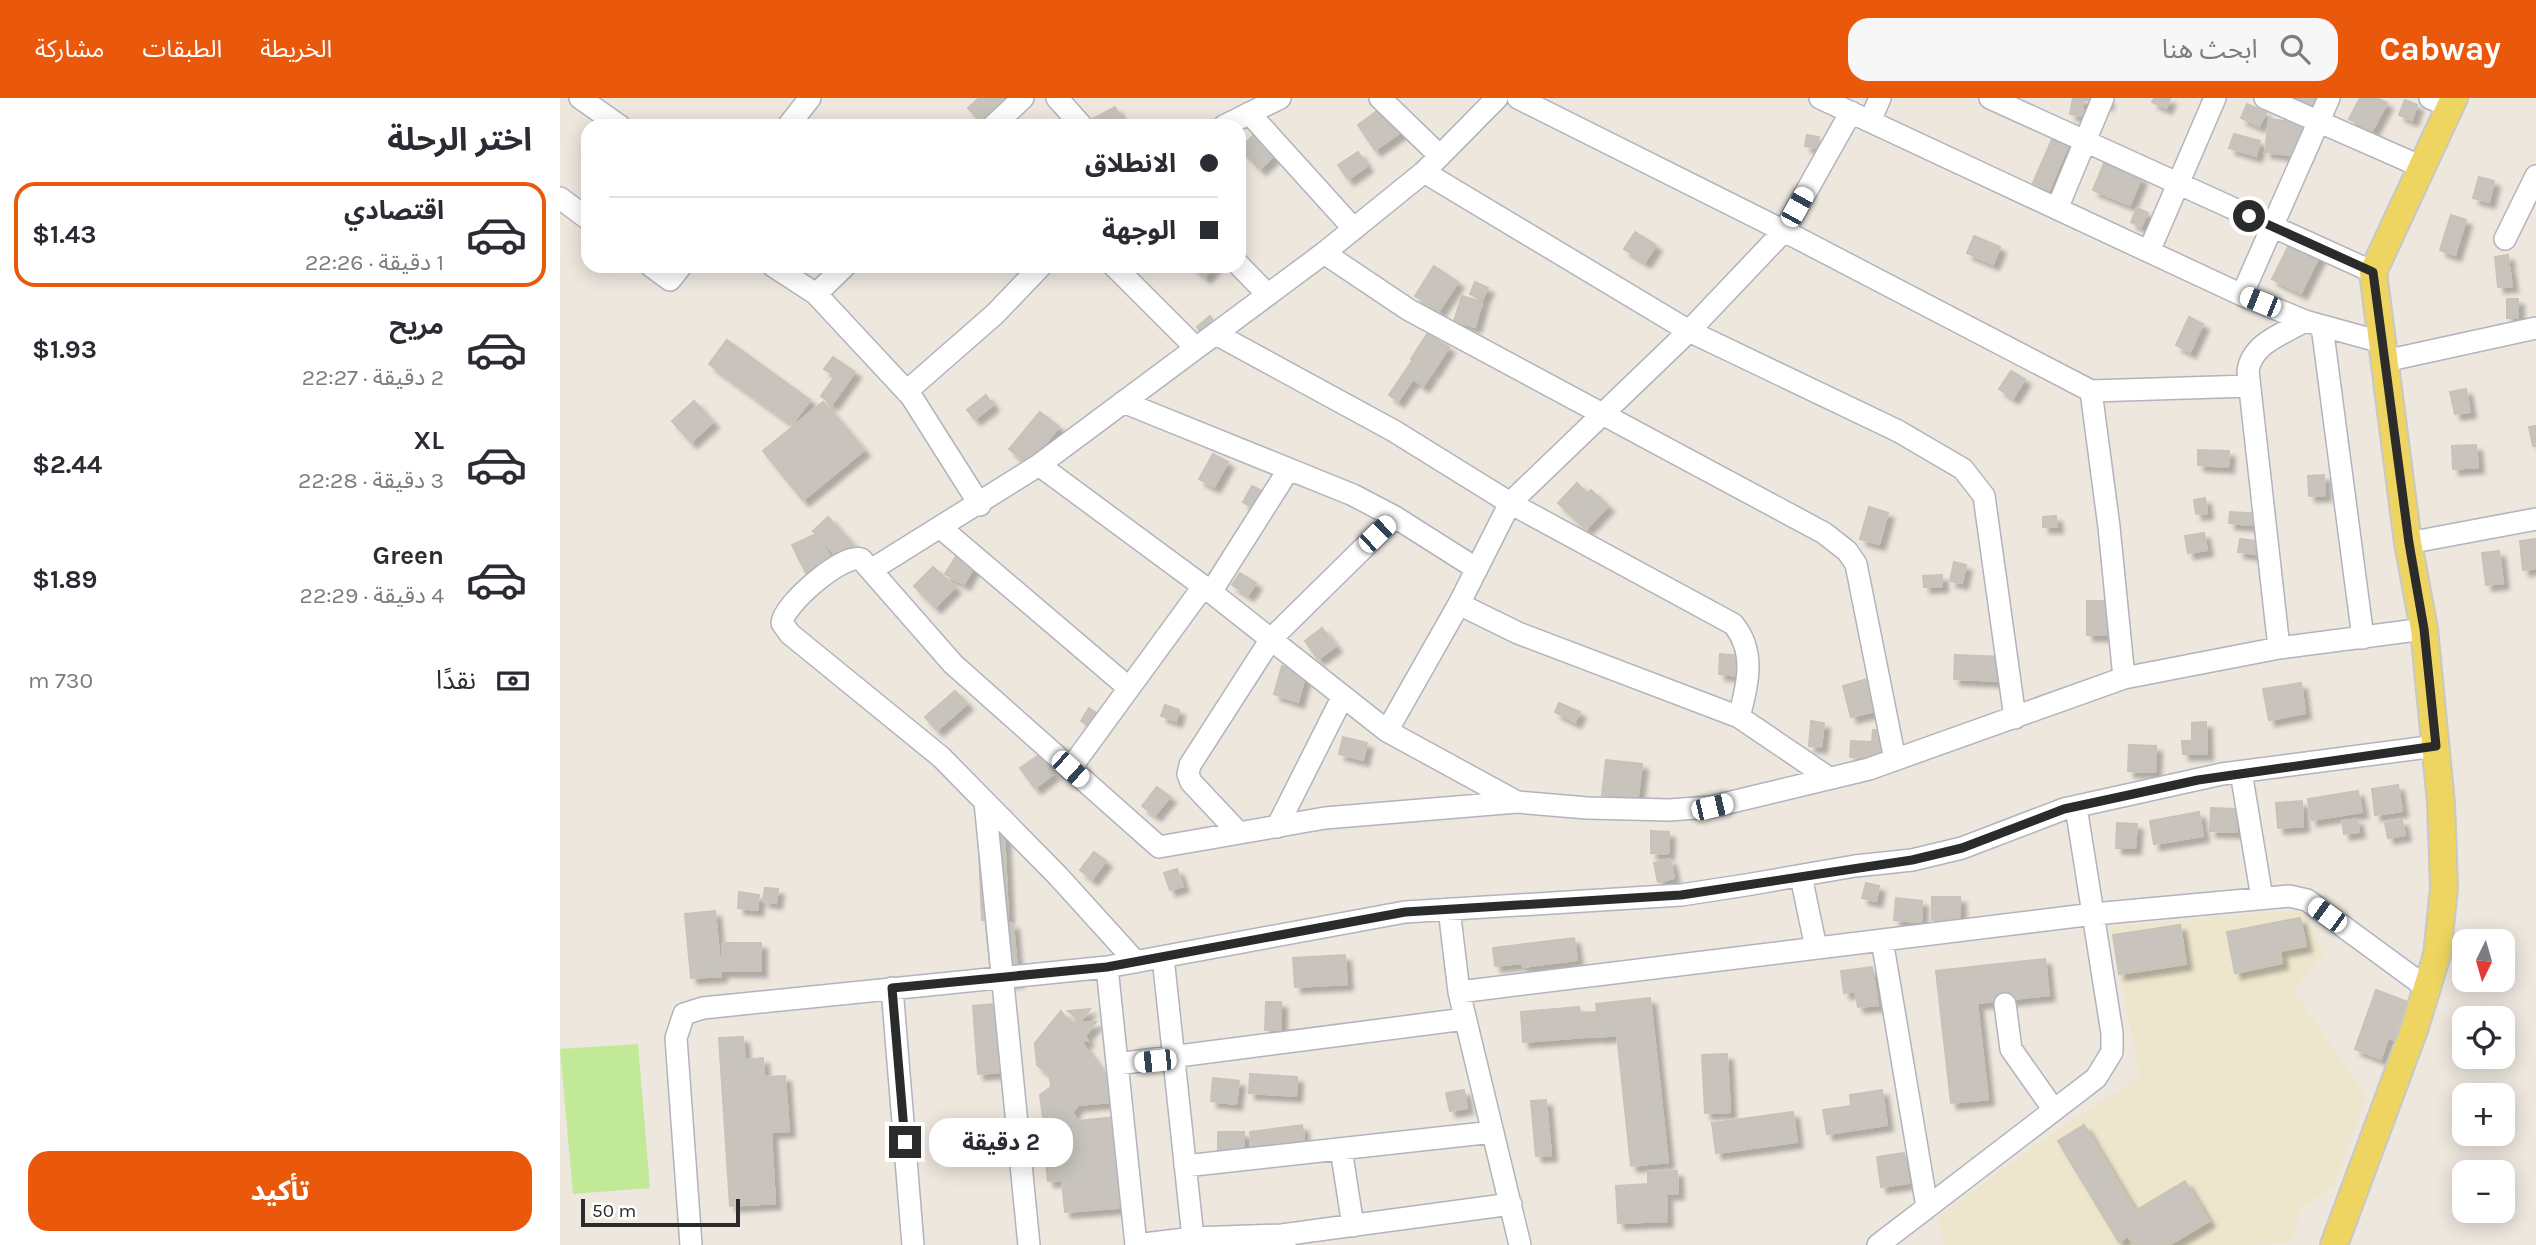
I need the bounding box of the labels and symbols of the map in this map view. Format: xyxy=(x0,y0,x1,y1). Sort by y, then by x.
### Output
car xyxy=(1778,184,1817,230)
route start xyxy=(2233,200,2265,232)
car xyxy=(2237,284,2284,320)
car xyxy=(1355,512,1400,556)
car xyxy=(1048,747,1093,791)
car xyxy=(1690,792,1735,822)
car xyxy=(2304,894,2351,936)
north arrow xyxy=(2452,929,2515,992)
car xyxy=(1134,1048,1177,1074)
callout: 2 دقيقة xyxy=(930,1118,1073,1166)
route end xyxy=(889,1126,921,1158)
scale bar xyxy=(581,1196,740,1228)

